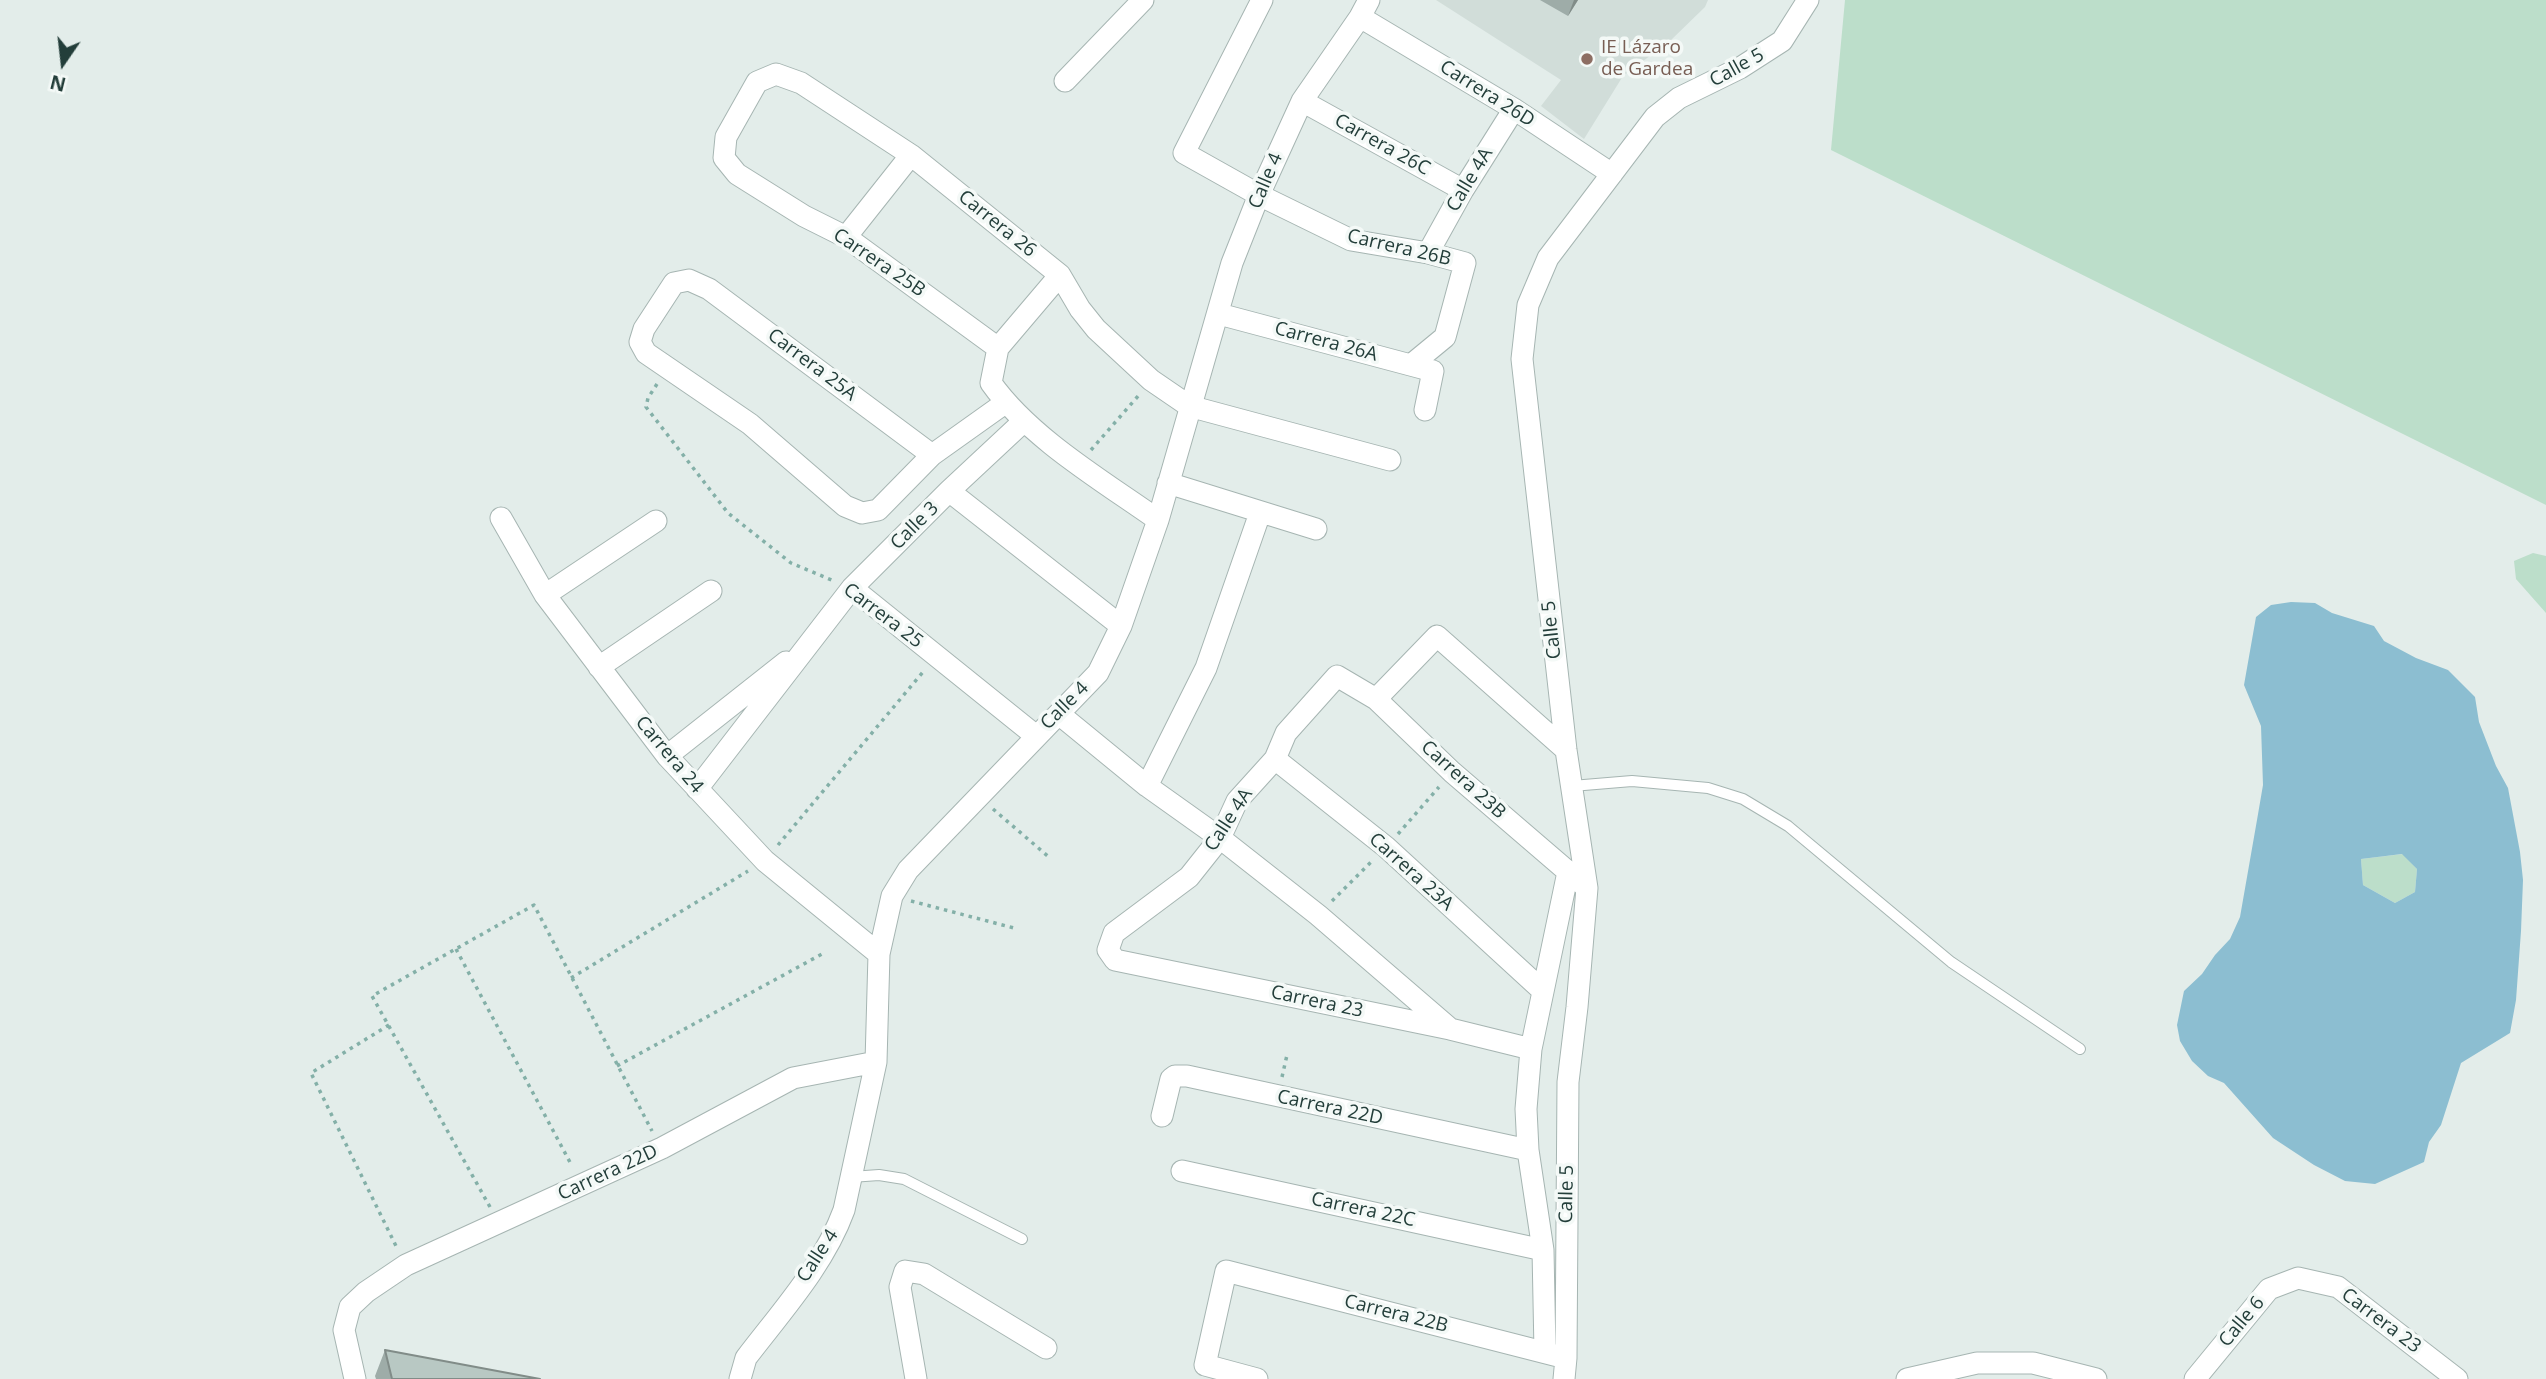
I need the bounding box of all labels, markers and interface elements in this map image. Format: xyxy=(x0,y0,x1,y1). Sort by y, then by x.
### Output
north arrow xyxy=(28,28,98,98)
place label: IE Lázaro de Gardea xyxy=(1601,37,1693,81)
street label: Calle 5 xyxy=(1706,44,1768,92)
marker: IE Lázaro de Gardea xyxy=(1579,51,1595,67)
street label: Carrera 26D xyxy=(1435,56,1539,132)
text: N xyxy=(47,69,69,98)
street label: Carrera 26C xyxy=(1330,109,1434,181)
street label: Calle 4A xyxy=(1442,144,1498,216)
street label: Calle 4 xyxy=(1244,150,1288,212)
street label: Carrera 26 xyxy=(953,186,1041,262)
street label: Carrera 25B xyxy=(829,224,929,302)
street label: Carrera 26B xyxy=(1345,225,1453,271)
street label: Carrera 26A xyxy=(1272,317,1380,367)
street label: Carrera 25A xyxy=(763,324,861,406)
street label: Calle 3 xyxy=(886,497,944,555)
street label: Carrera 25 xyxy=(839,579,927,653)
street label: Calle 5 xyxy=(1538,600,1566,660)
street label: Calle 4 xyxy=(1036,677,1094,735)
street label: Carrera 24 xyxy=(630,712,708,798)
street label: Carrera 23B xyxy=(1416,736,1510,824)
street label: Calle 4A xyxy=(1200,784,1258,856)
street label: Carrera 23A xyxy=(1364,828,1458,916)
street label: Carrera 23 xyxy=(1269,981,1365,1023)
street label: Carrera 22D xyxy=(1275,1086,1385,1130)
street label: Carrera 22D xyxy=(554,1140,662,1206)
street label: Calle 5 xyxy=(1555,1165,1579,1223)
street label: Carrera 22C xyxy=(1309,1188,1417,1232)
street label: Calle 4 xyxy=(792,1225,844,1287)
street label: Carrera 23 xyxy=(2337,1284,2425,1358)
street label: Carrera 22B xyxy=(1342,1290,1450,1338)
street label: Calle 6 xyxy=(2214,1292,2270,1352)

